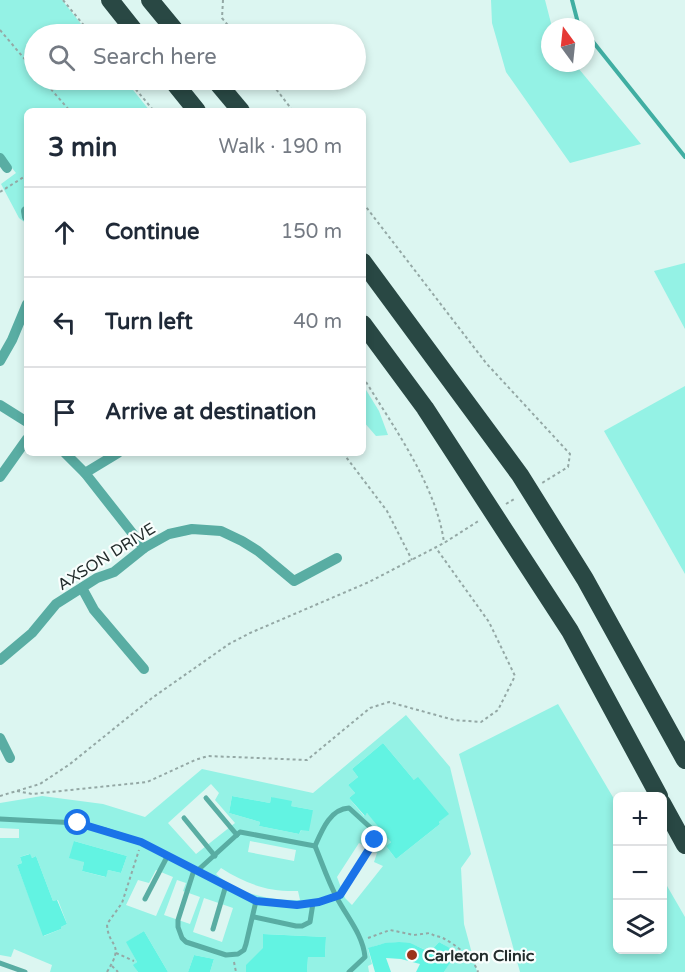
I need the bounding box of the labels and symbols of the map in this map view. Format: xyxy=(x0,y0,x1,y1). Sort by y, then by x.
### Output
north arrow xyxy=(541,18,595,72)
street label: AXSON DRIVE xyxy=(54,519,159,595)
route start xyxy=(64,809,90,835)
route end xyxy=(361,826,387,852)
place label: Carleton Clinic xyxy=(424,946,535,966)
marker: Carleton Clinic xyxy=(405,948,419,962)

